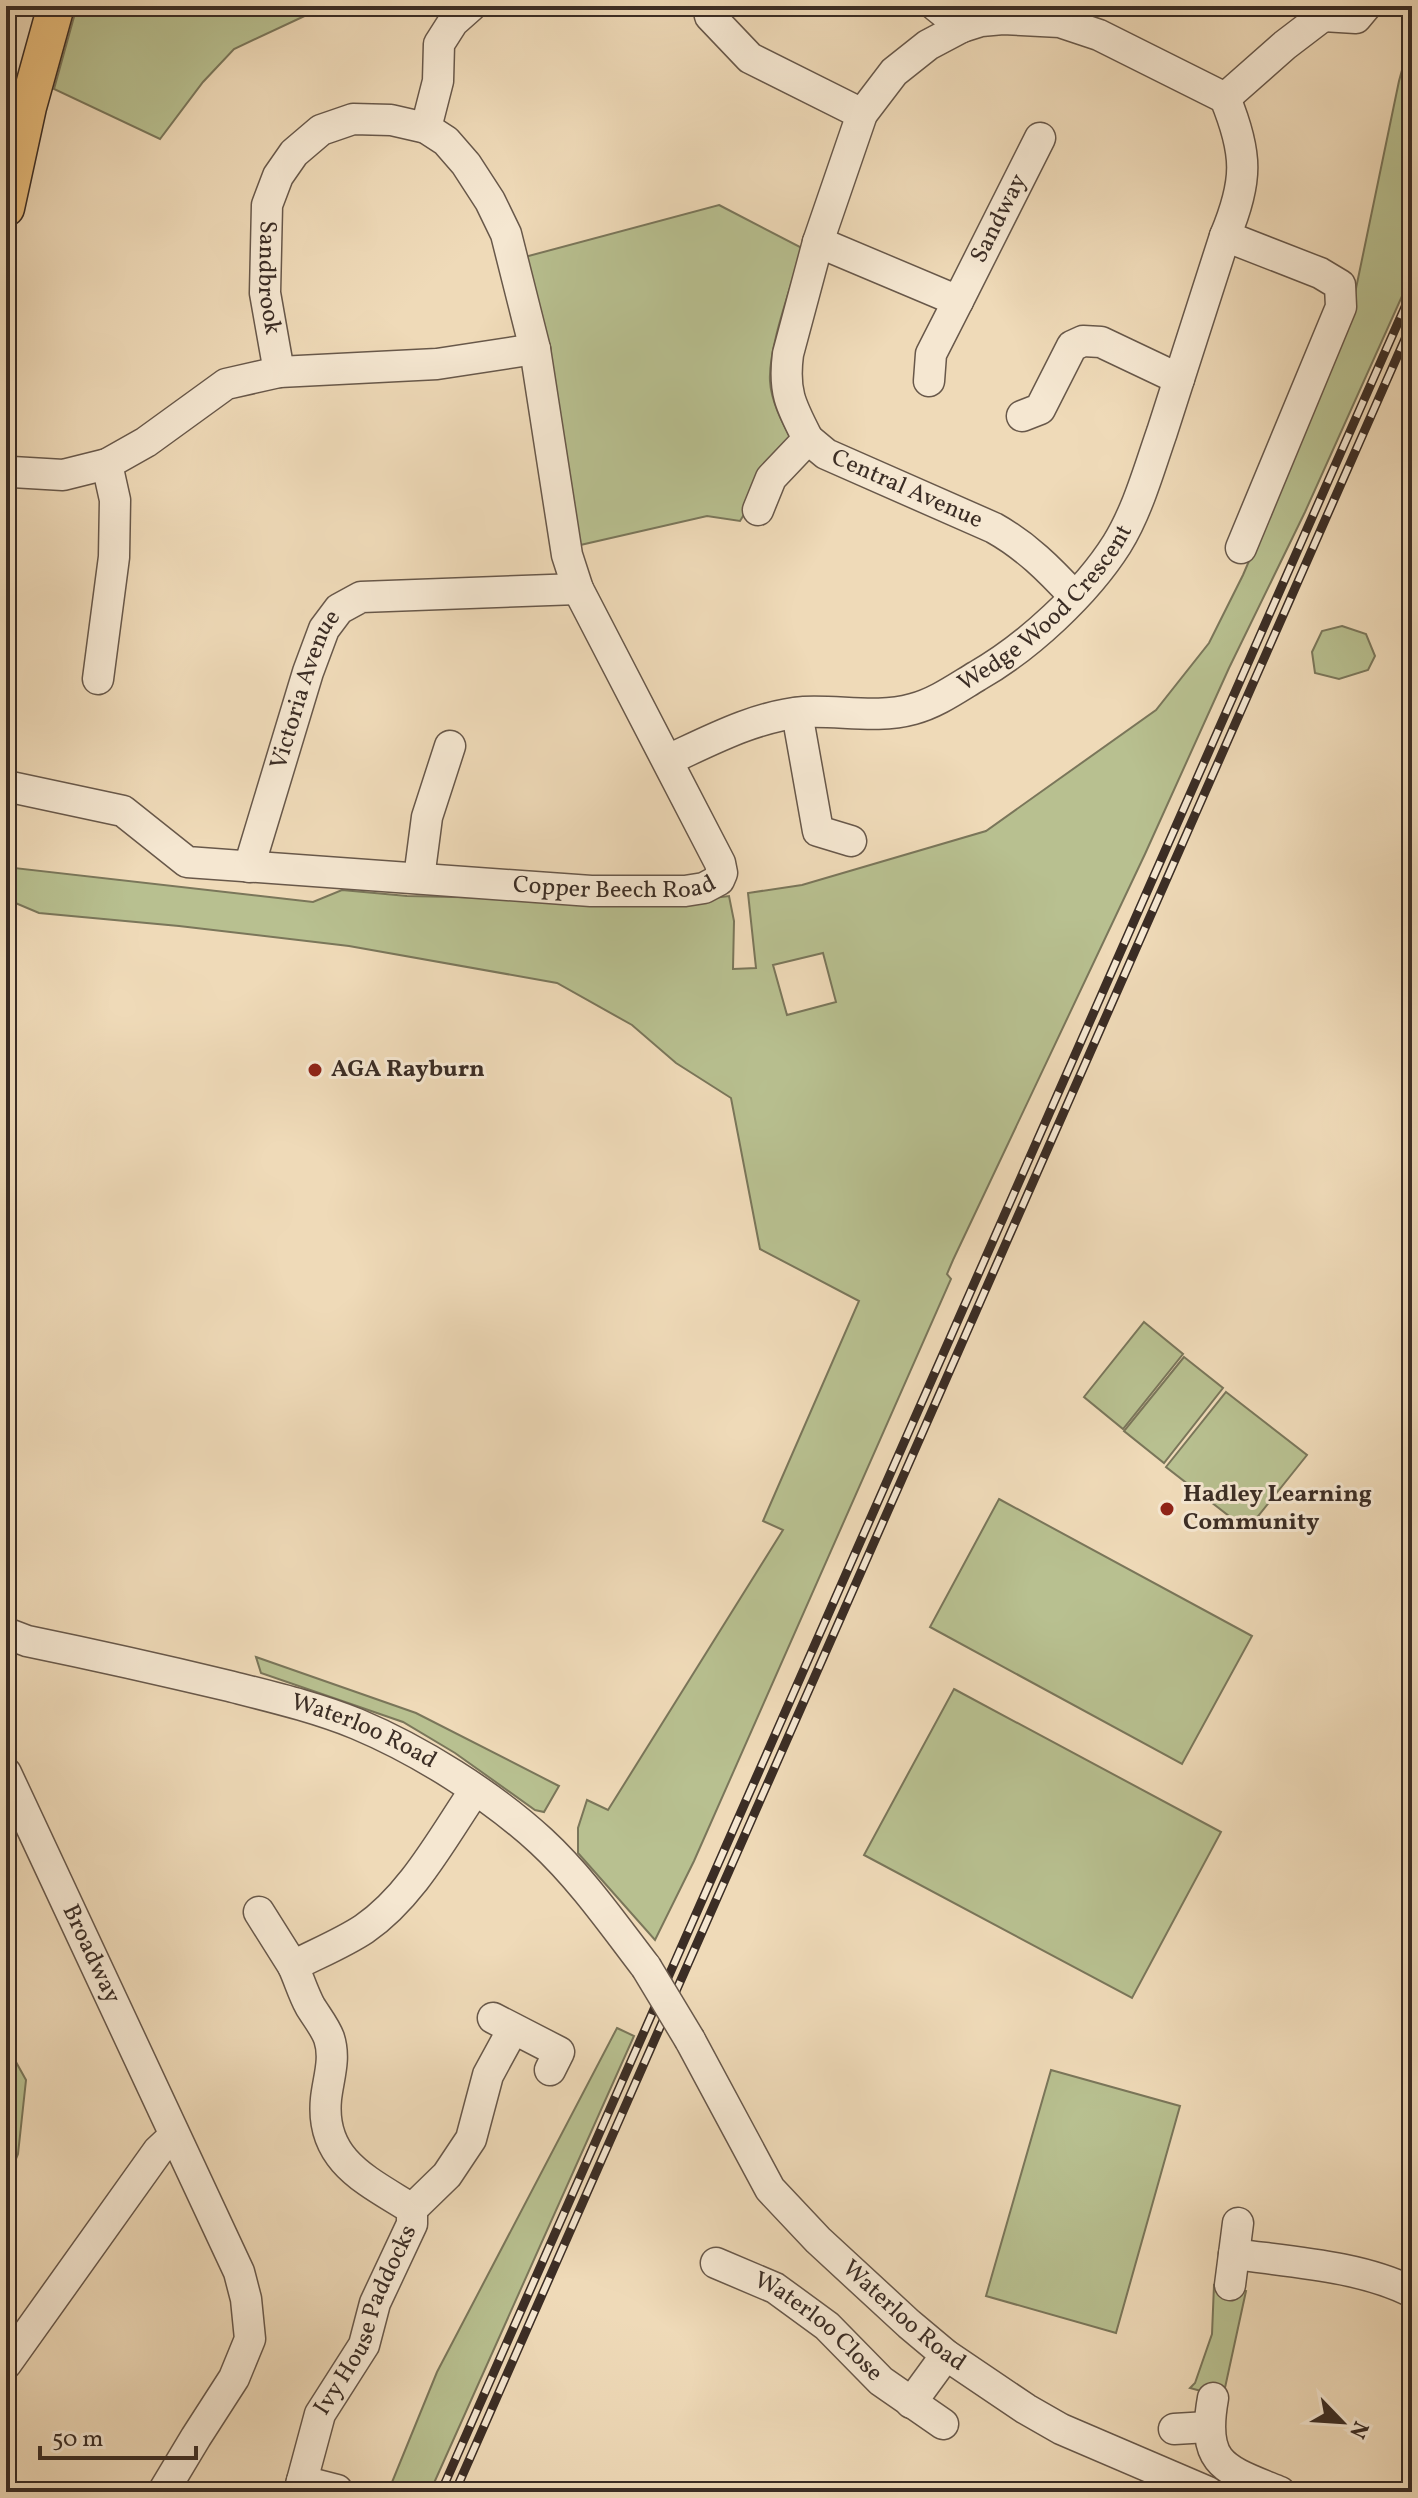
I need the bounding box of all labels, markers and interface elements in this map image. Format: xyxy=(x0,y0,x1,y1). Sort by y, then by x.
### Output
street label: Sandway xyxy=(963,168,1036,269)
street label: Sandbrook xyxy=(248,220,289,337)
street label: Central Avenue xyxy=(826,441,988,538)
street label: Wedge Wood Crescent xyxy=(952,519,1142,701)
street label: Victoria Avenue xyxy=(262,603,349,774)
street label: Copper Beech Road xyxy=(512,867,723,908)
place label: AGA Rayburn xyxy=(331,1053,485,1087)
marker: AGA Rayburn xyxy=(306,1061,324,1079)
place label: Hadley Learning Community xyxy=(1183,1478,1372,1540)
marker: Hadley Learning Community xyxy=(1158,1500,1176,1518)
street label: Waterloo Road xyxy=(287,1686,443,1778)
street label: Broadway xyxy=(53,1899,128,2009)
street label: Ivy House Paddocks xyxy=(306,2220,426,2422)
street label: Waterloo Road xyxy=(834,2253,972,2381)
street label: Waterloo Close xyxy=(749,2264,890,2390)
north arrow xyxy=(1302,2382,1382,2462)
scale bar xyxy=(40,2410,196,2460)
text: N xyxy=(1340,2416,1375,2443)
text: 50 m xyxy=(52,2423,104,2457)

